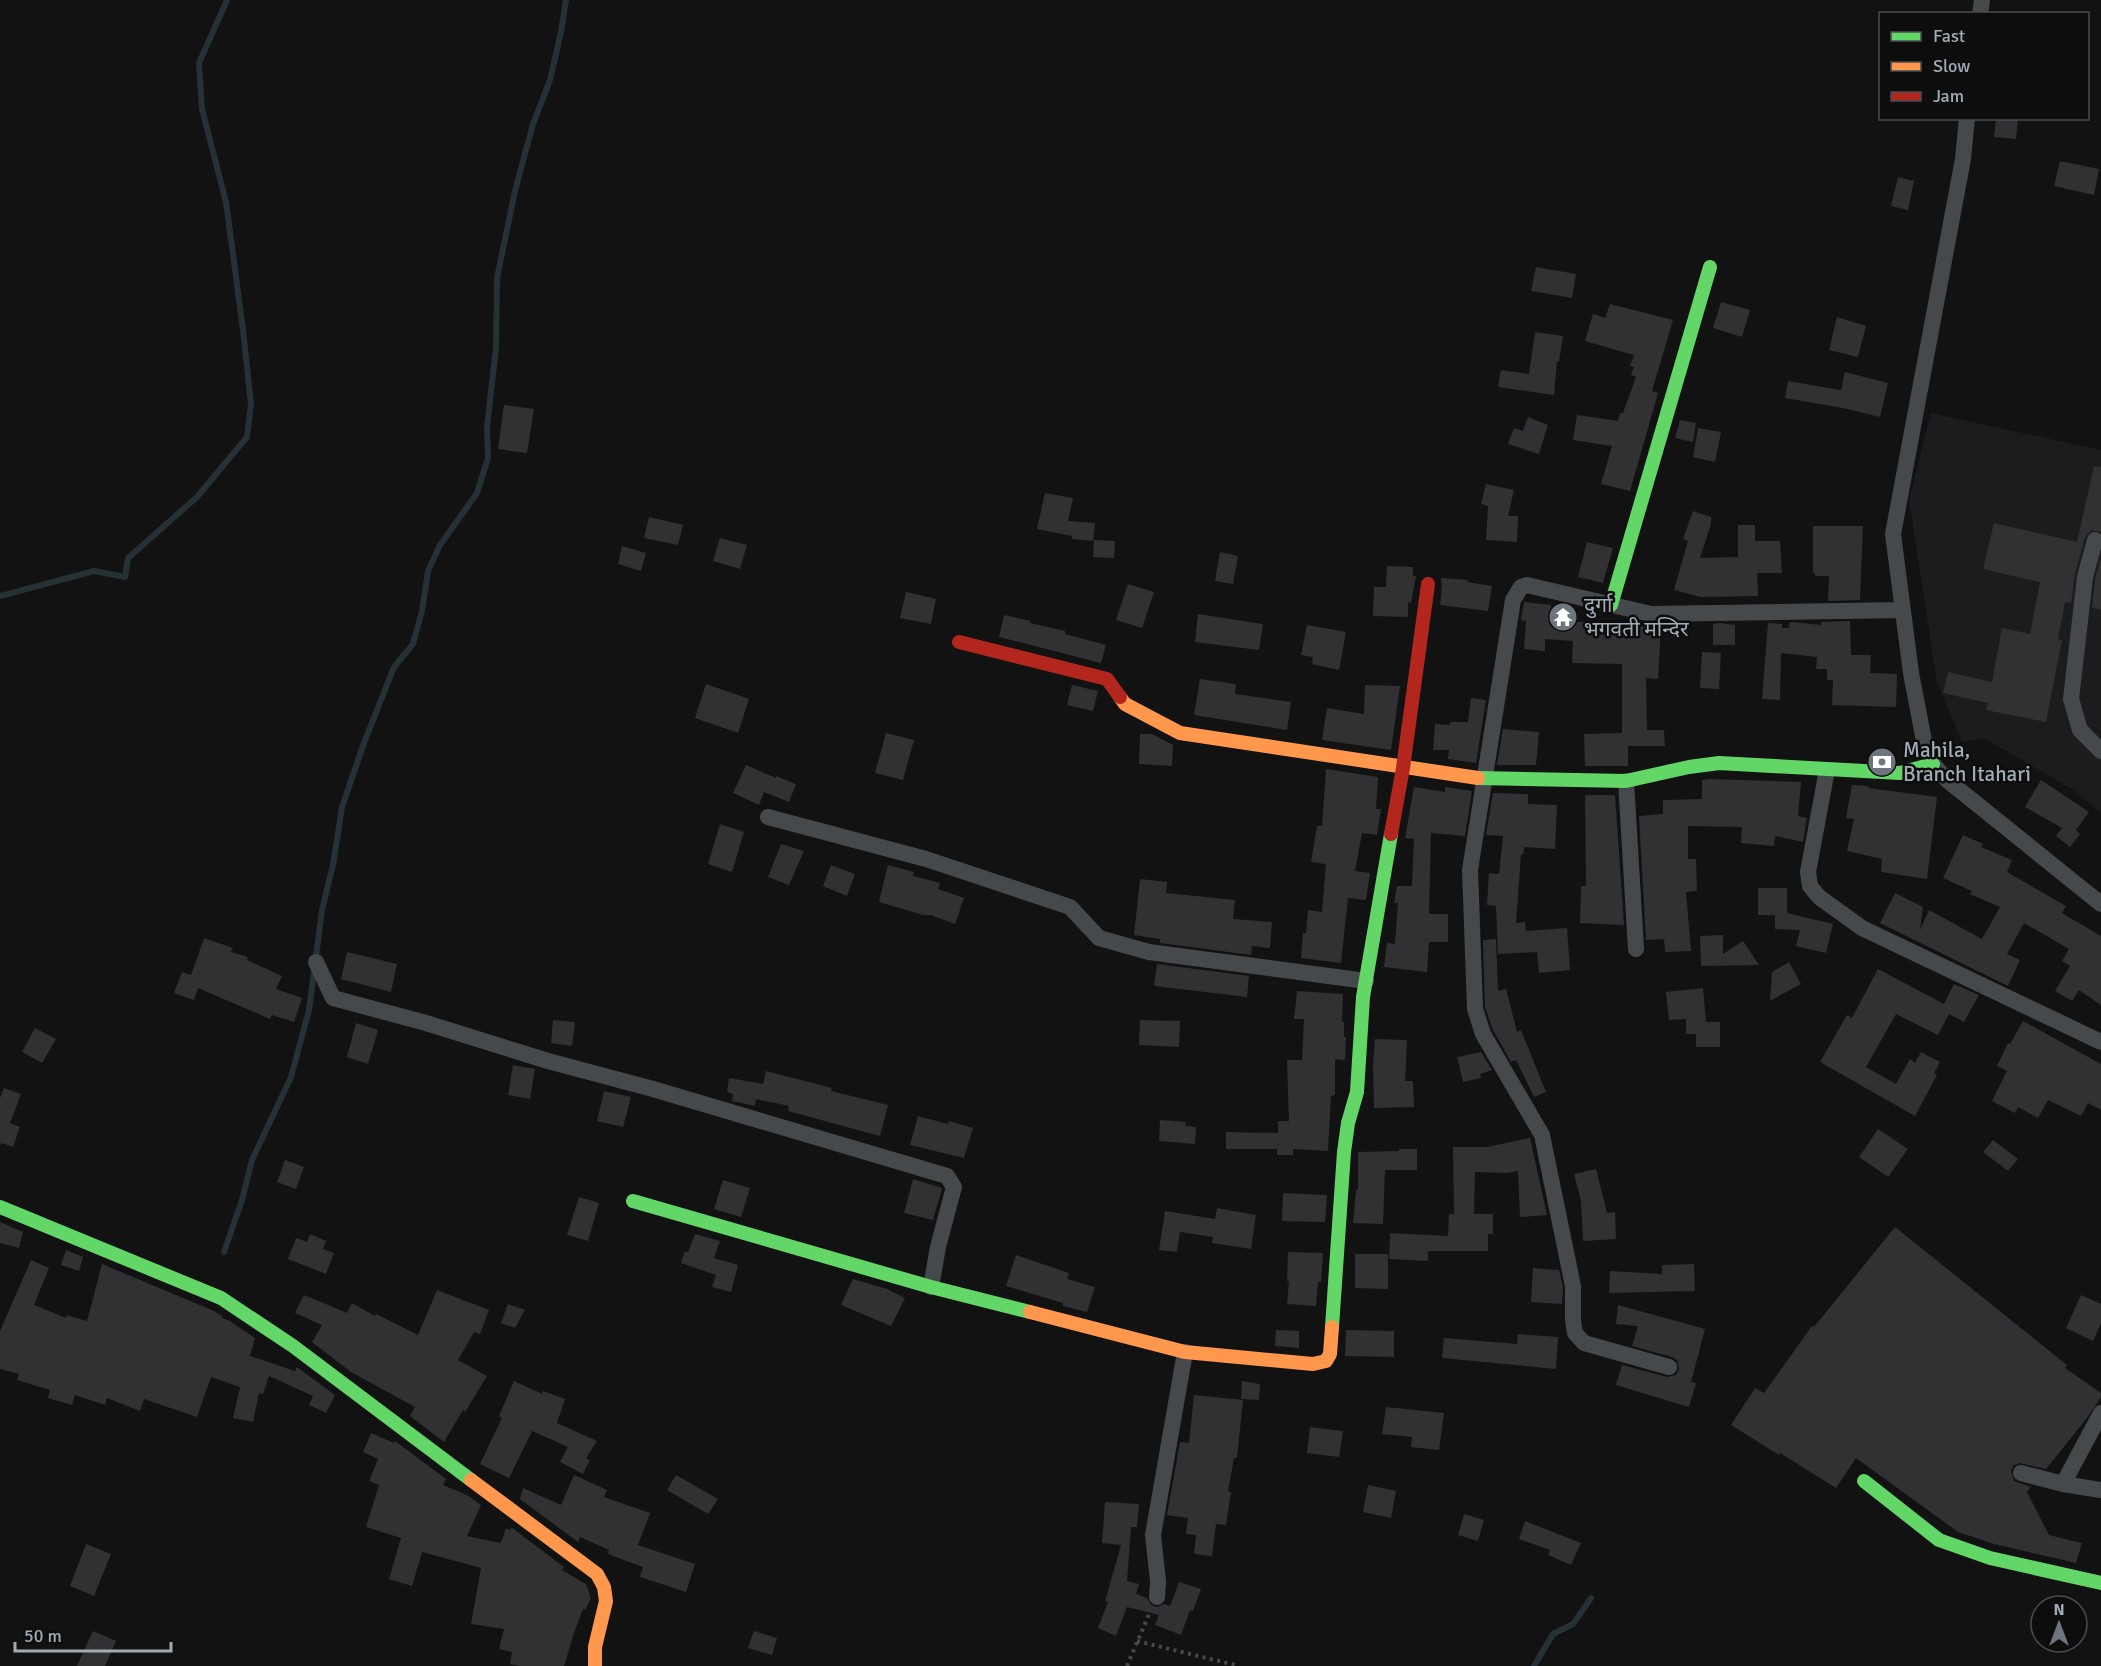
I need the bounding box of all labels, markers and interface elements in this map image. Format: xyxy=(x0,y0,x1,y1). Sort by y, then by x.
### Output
legend xyxy=(1879,12,2089,120)
text: Fast xyxy=(1933,25,1965,47)
text: Slow xyxy=(1933,55,1970,77)
text: Jam xyxy=(1933,85,1964,107)
place label: दुर्गा भगवती मन्दिर xyxy=(1584,592,1689,642)
temple icon: दुर्गा भगवती मन्दिर xyxy=(1547,601,1579,633)
place label: Mahila, Branch Itahari xyxy=(1903,737,2031,787)
bank icon: Mahila, Branch Itahari xyxy=(1866,746,1898,778)
north arrow xyxy=(2029,1594,2089,1654)
text: N xyxy=(2053,1600,2065,1620)
scale bar xyxy=(15,1615,171,1653)
text: 50 m xyxy=(24,1625,62,1647)

